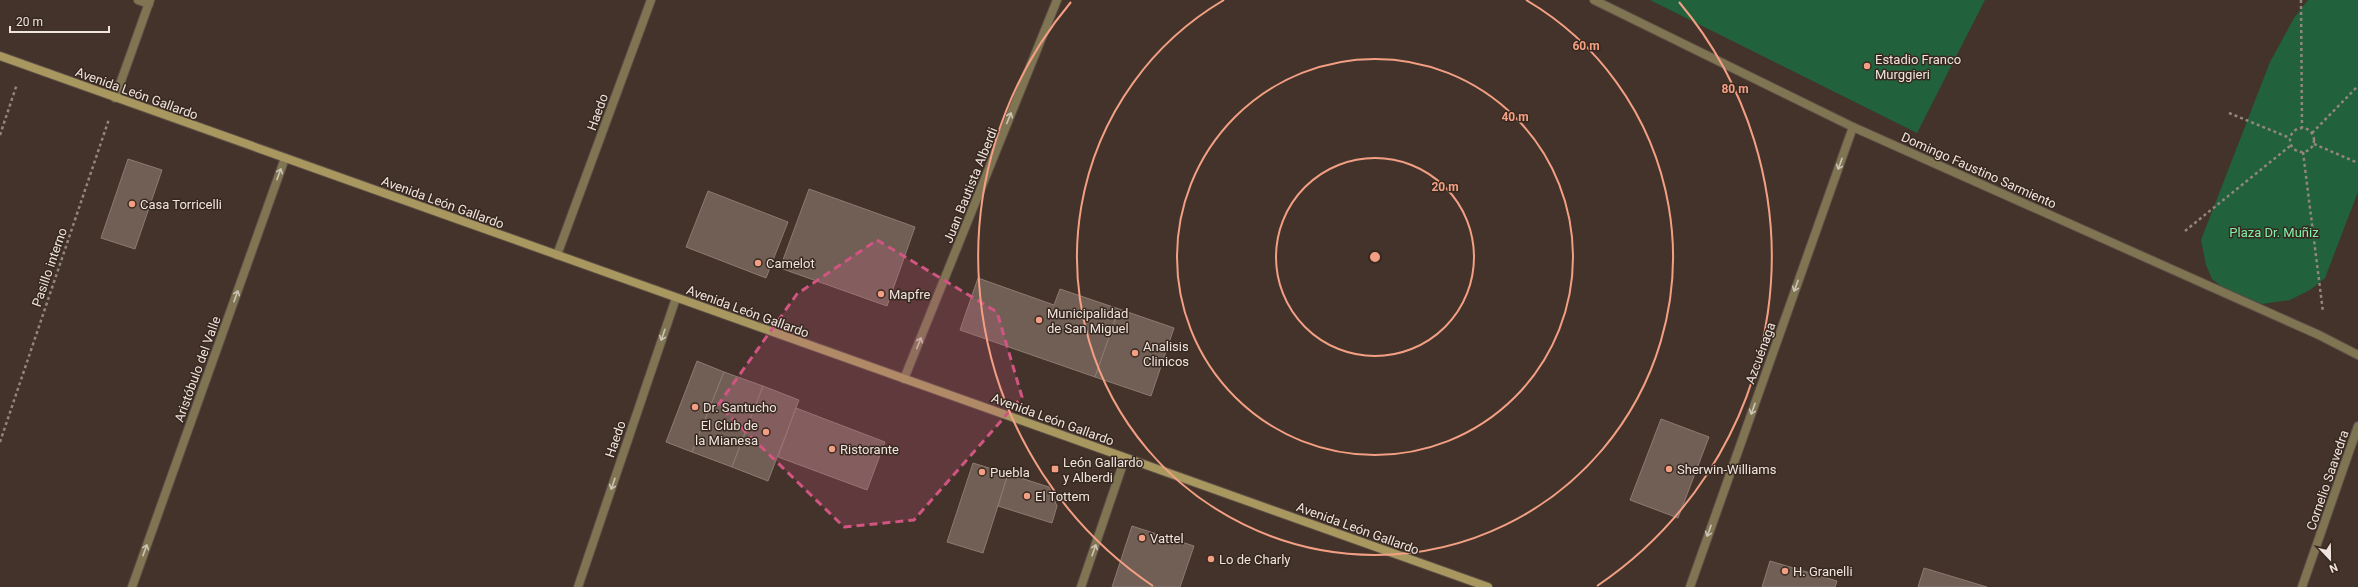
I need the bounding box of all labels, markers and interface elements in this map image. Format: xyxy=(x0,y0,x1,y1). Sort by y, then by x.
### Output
scale bar xyxy=(10,8,109,34)
text: 20 m xyxy=(16,15,43,29)
text: 60 m xyxy=(1572,39,1600,53)
place label: Estadio Franco Murggieri xyxy=(1875,52,1961,82)
marker: Estadio Franco Murggieri xyxy=(1862,61,1872,71)
street label: Avenida León Gallardo xyxy=(74,64,200,123)
text: 80 m xyxy=(1721,82,1749,96)
street label: Haedo xyxy=(584,92,611,133)
text: 40 m xyxy=(1501,110,1529,124)
one-way arrow xyxy=(1006,113,1014,125)
street label: Juan Bautista Alberdi xyxy=(940,125,1001,245)
street label: Domingo Faustino Sarmiento xyxy=(1899,129,2059,212)
one-way arrow xyxy=(1836,157,1843,170)
one-way arrow xyxy=(276,168,284,180)
street label: Avenida León Gallardo xyxy=(380,173,506,232)
text: 20 m xyxy=(1431,180,1459,194)
place label: Casa Torricelli xyxy=(140,197,222,212)
marker: Casa Torricelli xyxy=(127,199,137,209)
park label: Plaza Dr. Muñiz xyxy=(2229,225,2319,240)
street label: Pasillo interno xyxy=(29,226,70,309)
centre of rings xyxy=(1368,250,1382,264)
place label: Camelot xyxy=(766,256,815,271)
marker: Camelot xyxy=(753,258,763,268)
one-way arrow xyxy=(1792,280,1800,292)
street label: Avenida León Gallardo xyxy=(685,282,811,341)
place label: Mapfre xyxy=(889,287,931,302)
marker: Mapfre xyxy=(876,289,886,299)
one-way arrow xyxy=(232,290,240,302)
place label: Municipalidad de San Miguel xyxy=(1047,306,1129,336)
street label: Aristóbulo del Valle xyxy=(171,314,224,424)
marker: Municipalidad de San Miguel xyxy=(1034,315,1044,325)
street label: Azcuénaga xyxy=(1742,320,1779,386)
one-way arrow xyxy=(659,328,667,340)
one-way arrow xyxy=(915,337,923,349)
place label: Analisis Clinicos xyxy=(1143,339,1189,369)
marker: Analisis Clinicos xyxy=(1130,348,1140,358)
street label: Avenida León Gallardo xyxy=(990,390,1116,449)
place label: Dr. Santucho xyxy=(703,400,777,415)
marker: Dr. Santucho xyxy=(690,402,700,412)
one-way arrow xyxy=(1748,403,1756,415)
place label: El Club de la Mianesa xyxy=(695,418,758,448)
street label: Haedo xyxy=(602,419,629,460)
marker: El Club de la Mianesa xyxy=(761,427,771,437)
street label: Cornelio Saavedra xyxy=(2303,428,2352,532)
place label: Ristorante xyxy=(840,442,899,457)
marker: Ristorante xyxy=(827,444,837,454)
place label: León Gallardo y Alberdi xyxy=(1063,455,1143,485)
place label: Sherwin-Williams xyxy=(1677,462,1777,477)
marker: León Gallardo y Alberdi xyxy=(1050,464,1060,474)
marker: Sherwin-Williams xyxy=(1664,464,1674,474)
place label: Puebla xyxy=(990,465,1030,480)
marker: Puebla xyxy=(977,467,987,477)
one-way arrow xyxy=(608,478,616,490)
place label: El Tottem xyxy=(1035,489,1090,504)
marker: El Tottem xyxy=(1022,491,1032,501)
street label: Avenida León Gallardo xyxy=(1295,499,1421,558)
one-way arrow xyxy=(1705,525,1713,537)
place label: Vattel xyxy=(1150,531,1184,546)
marker: Vattel xyxy=(1137,533,1147,543)
north arrow xyxy=(2310,539,2350,579)
one-way arrow xyxy=(1091,544,1098,557)
one-way arrow xyxy=(141,545,149,557)
place label: Lo de Charly xyxy=(1219,552,1291,567)
marker: Lo de Charly xyxy=(1206,554,1216,564)
text: N xyxy=(2327,560,2340,575)
place label: H. Granelli xyxy=(1793,564,1853,579)
marker: H. Granelli xyxy=(1780,566,1790,576)

